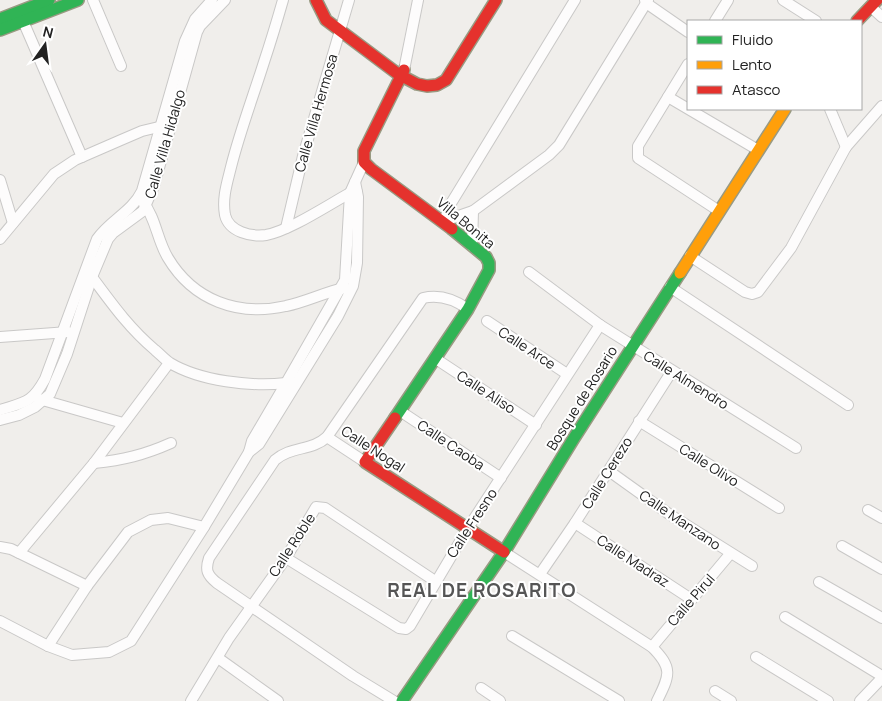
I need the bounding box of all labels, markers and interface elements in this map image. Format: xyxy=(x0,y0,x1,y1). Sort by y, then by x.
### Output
north arrow xyxy=(20,20,70,70)
legend xyxy=(687,20,862,110)
text: N xyxy=(41,21,55,42)
text: Fluido xyxy=(732,29,773,50)
street label: Calle Villa Hermosa xyxy=(290,52,341,174)
text: Lento xyxy=(732,54,772,75)
text: Atasco xyxy=(732,79,780,100)
street label: Calle Villa Hidalgo xyxy=(140,87,189,201)
street label: Villa Bonita xyxy=(433,193,499,253)
street label: Calle Arce xyxy=(495,322,560,373)
street label: Bosque de Rosario xyxy=(542,342,621,454)
street label: Calle Almendro xyxy=(640,346,732,413)
street label: Calle Aliso xyxy=(453,366,519,418)
street label: Calle Caoba xyxy=(414,415,489,474)
street label: Calle Nogal xyxy=(338,421,409,476)
street label: Calle Cerezo xyxy=(577,433,636,512)
street label: Calle Olivo xyxy=(676,439,743,490)
street label: Calle Fresno xyxy=(442,484,501,561)
street label: Calle Manzano xyxy=(636,485,725,554)
street label: Calle Roble xyxy=(264,509,319,580)
street label: Calle Madraz xyxy=(593,530,673,591)
street label: Calle Pirul xyxy=(663,569,719,630)
district label: REAL DE ROSARITO xyxy=(387,577,577,603)

